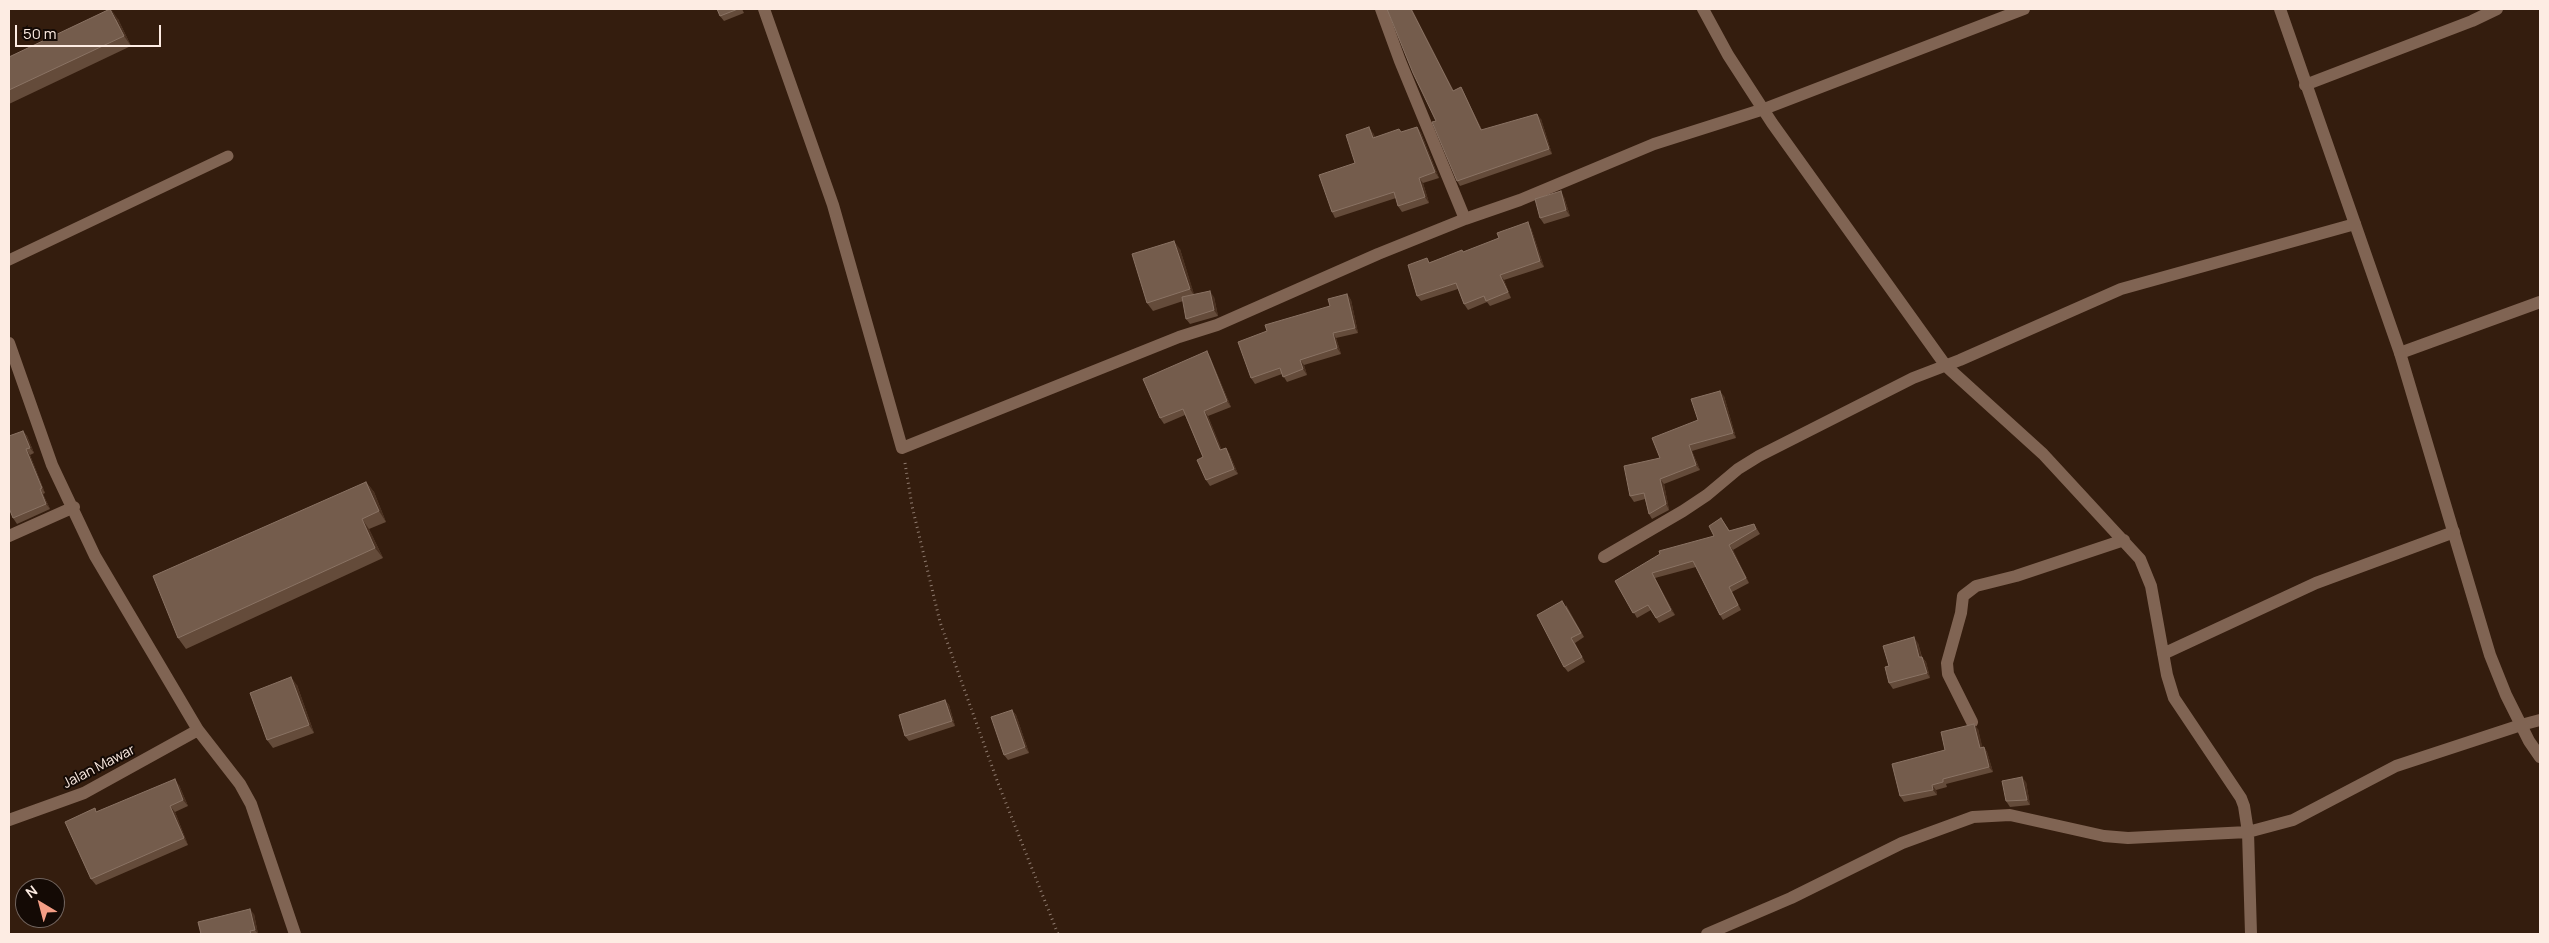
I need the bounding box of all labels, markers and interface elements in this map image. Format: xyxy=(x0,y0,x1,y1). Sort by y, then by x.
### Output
scale bar xyxy=(18,15,164,47)
text: 50 m xyxy=(23,23,57,44)
street label: Jalan Mawar xyxy=(60,742,138,792)
north arrow xyxy=(15,878,65,928)
text: N xyxy=(22,881,41,902)

